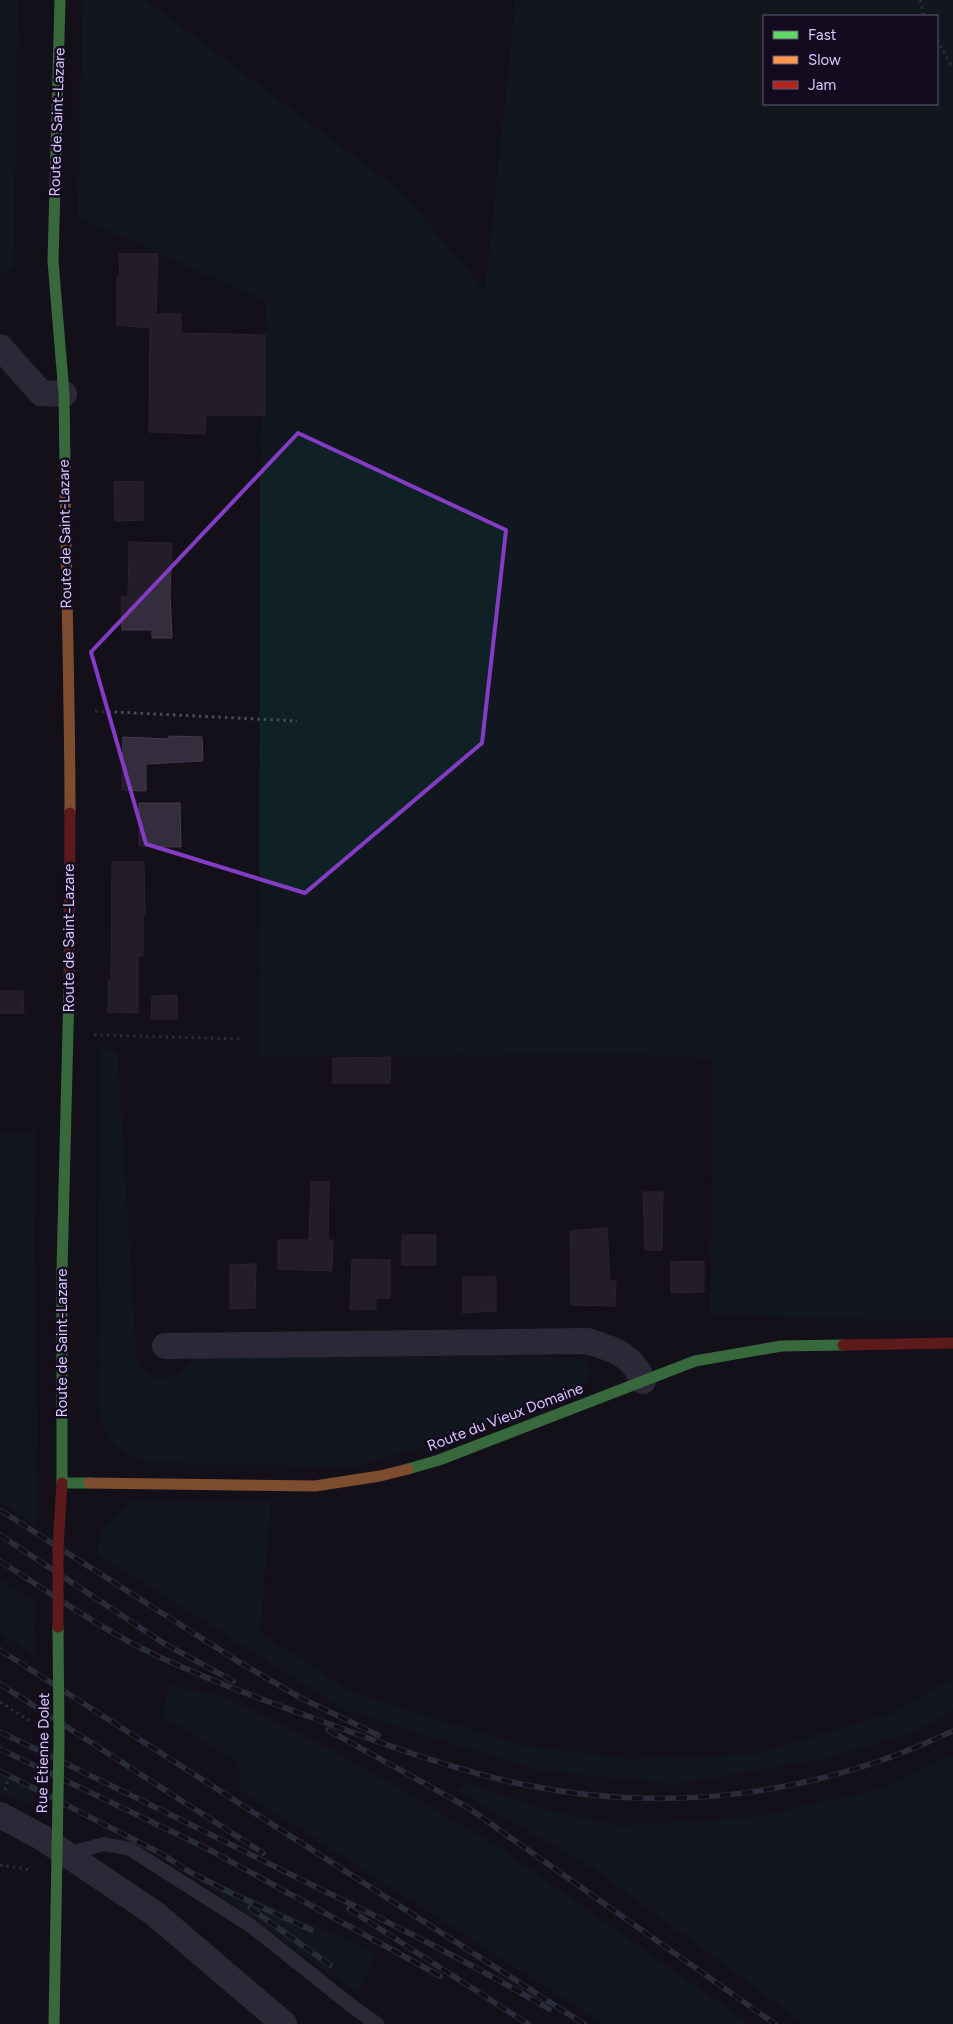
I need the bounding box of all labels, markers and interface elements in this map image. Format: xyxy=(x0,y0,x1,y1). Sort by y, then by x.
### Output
legend xyxy=(763,15,938,105)
text: Fast xyxy=(808,26,837,44)
street label: Route de Saint-Lazare xyxy=(45,47,69,197)
text: Slow xyxy=(808,51,841,69)
text: Jam xyxy=(808,76,836,94)
street label: Route de Saint-Lazare xyxy=(55,459,75,609)
street label: Route de Saint-Lazare xyxy=(60,863,78,1013)
street label: Route de Saint-Lazare xyxy=(53,1268,71,1418)
street label: Route du Vieux Domaine xyxy=(424,1379,586,1455)
street label: Rue Étienne Dolet xyxy=(33,1692,53,1813)

